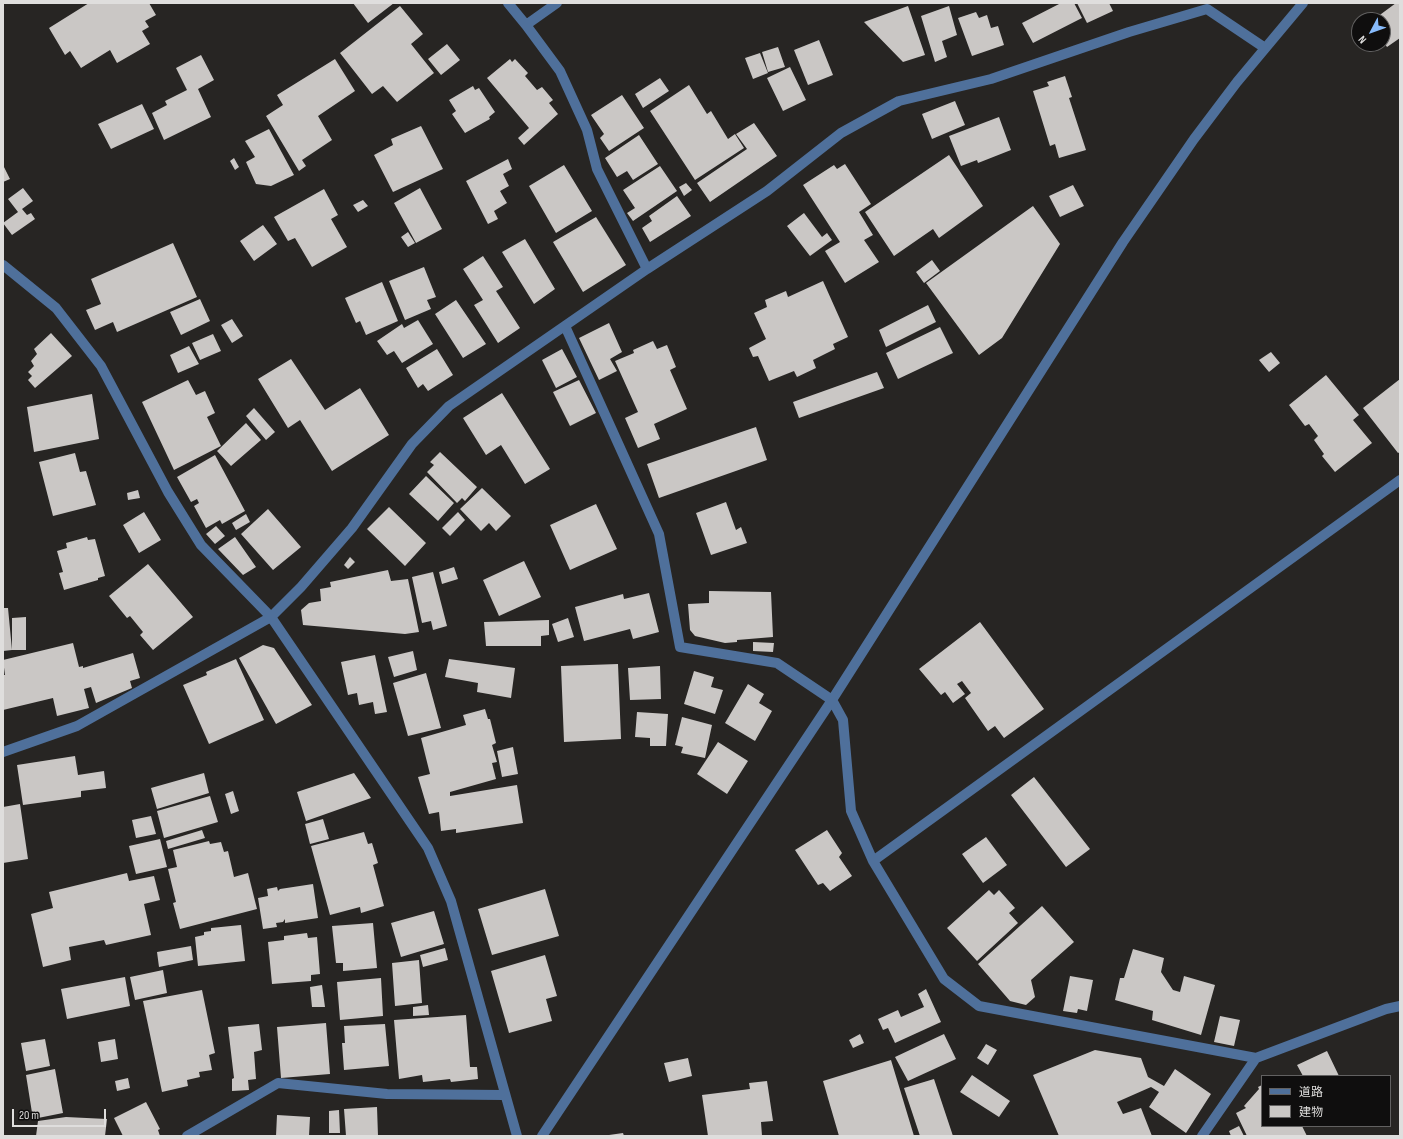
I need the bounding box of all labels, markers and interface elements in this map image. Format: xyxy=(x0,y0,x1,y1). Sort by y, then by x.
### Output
north arrow xyxy=(1351,12,1391,52)
text: N xyxy=(1355,33,1369,46)
legend xyxy=(1261,1075,1391,1127)
text: 道路 xyxy=(1299,1085,1323,1100)
scale bar xyxy=(14,1101,108,1127)
text: 建物 xyxy=(1299,1105,1323,1120)
text: 20 m xyxy=(19,1108,39,1123)

